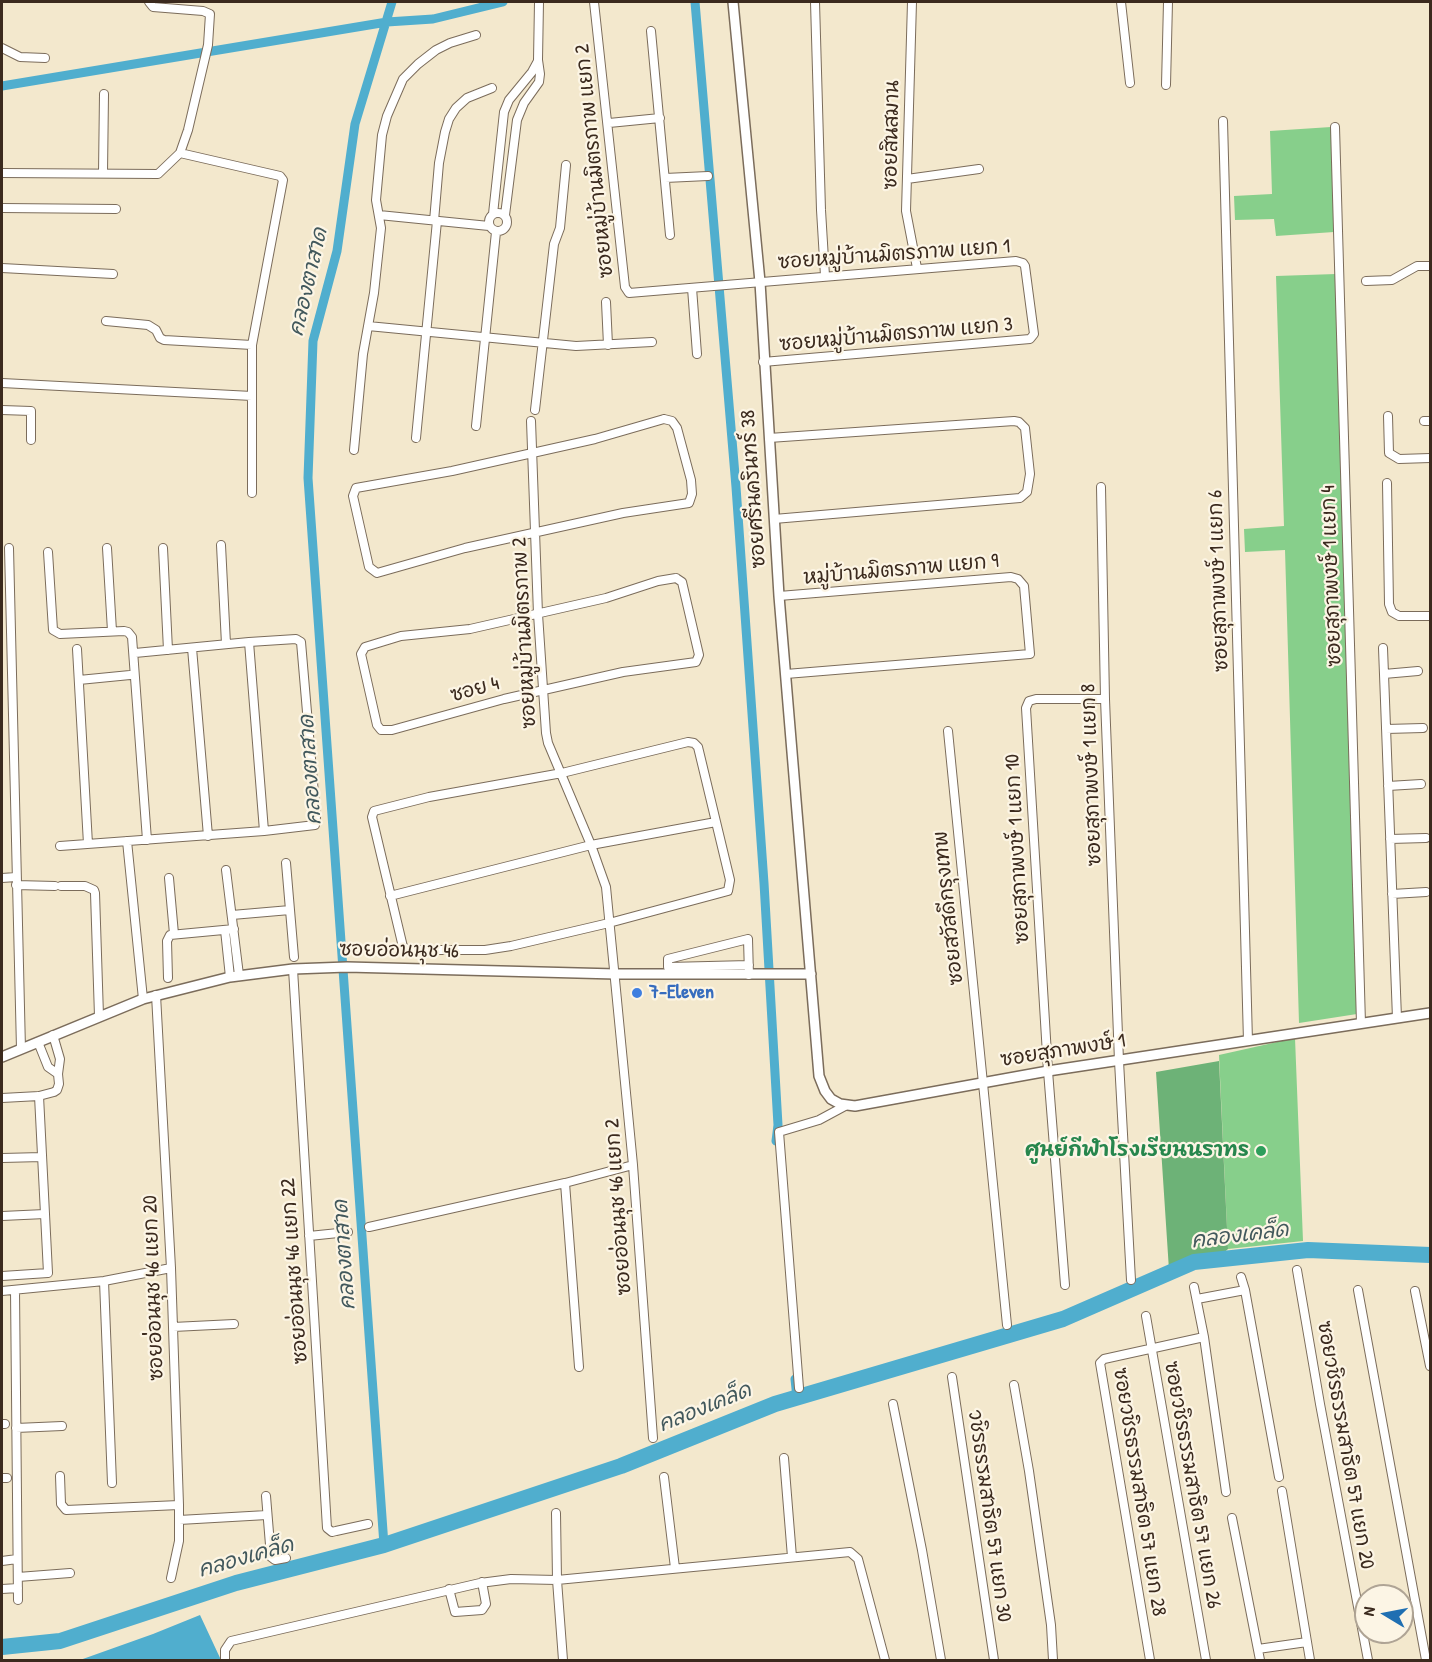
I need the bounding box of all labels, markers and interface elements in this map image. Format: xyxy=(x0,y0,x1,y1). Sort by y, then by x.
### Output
street label: ซอยหมู่บ้านมิตรภาพ แยก 2 xyxy=(571,43,619,279)
street label: ซอยสินสมาน xyxy=(879,80,905,190)
water label: คลองตาสาด xyxy=(284,226,334,338)
street label: ซอยหมู่บ้านมิตรภาพ แยก 1 xyxy=(777,235,1011,275)
street label: ซอยหมู่บ้านมิตรภาพ แยก 3 xyxy=(778,313,1014,357)
street label: ซอยศรีนครินทร์ 38 xyxy=(737,409,771,569)
street label: ซอยสุภาพงษ์ 1 แยก 4 xyxy=(1317,485,1347,667)
street label: ซอยสุภาพงษ์ 1 แยก 6 xyxy=(1204,490,1234,672)
street label: ซอยหมู่บ้านมิตรภาพ 2 xyxy=(508,537,542,729)
street label: หมู่บ้านมิตรภาพ แยก 9 xyxy=(802,550,1000,590)
street label: ซอย 4 xyxy=(448,672,502,708)
street label: ซอยสุภาพงษ์ 1 แยก 8 xyxy=(1077,683,1107,867)
water label: คลองตาสาด xyxy=(295,714,327,826)
street label: ซอยสุภาพงษ์ 1 แยก 10 xyxy=(1001,753,1035,945)
street label: ซอยสวัสดีกรุงเทพ xyxy=(929,830,969,986)
street label: ซอยอ่อนนุช 46 xyxy=(339,938,459,964)
place label: 7-Eleven xyxy=(649,981,714,1005)
marker: 7-Eleven xyxy=(630,986,644,1000)
street label: ซอยสุภาพงษ์ 1 xyxy=(999,1029,1127,1073)
street label: ซอยอ่อนนุช 46 แยก 2 xyxy=(601,1118,637,1296)
place label: ศูนย์กีฬาโรงเรียนนราทร xyxy=(1025,1139,1249,1163)
marker: ศูนย์กีฬาโรงเรียนนราทร xyxy=(1254,1144,1268,1158)
street label: ซอยอ่อนนุช 46 แยก 22 xyxy=(277,1177,313,1365)
street label: ซอยอ่อนนุช 46 แยก 20 xyxy=(139,1195,169,1381)
water label: คลองตาสาด xyxy=(329,1199,361,1311)
water label: คลองเคล็ด xyxy=(1190,1218,1290,1254)
street label: ซอยวชิรธรรมสาธิต 57 แยก 20 xyxy=(1311,1319,1379,1571)
street label: ซอยวชิรธรรมสาธิต 57 แยก 26 xyxy=(1158,1360,1226,1610)
street label: ซอยวชิรธรรมสาธิต 57 แยก 28 xyxy=(1108,1366,1170,1618)
water label: คลองเคล็ด xyxy=(655,1378,755,1438)
street label: วชิรธรรมสาธิต 57 แยก 30 xyxy=(962,1408,1016,1624)
water label: คลองเคล็ด xyxy=(196,1532,296,1584)
north arrow xyxy=(1354,1584,1414,1644)
text: N xyxy=(1357,1605,1380,1617)

